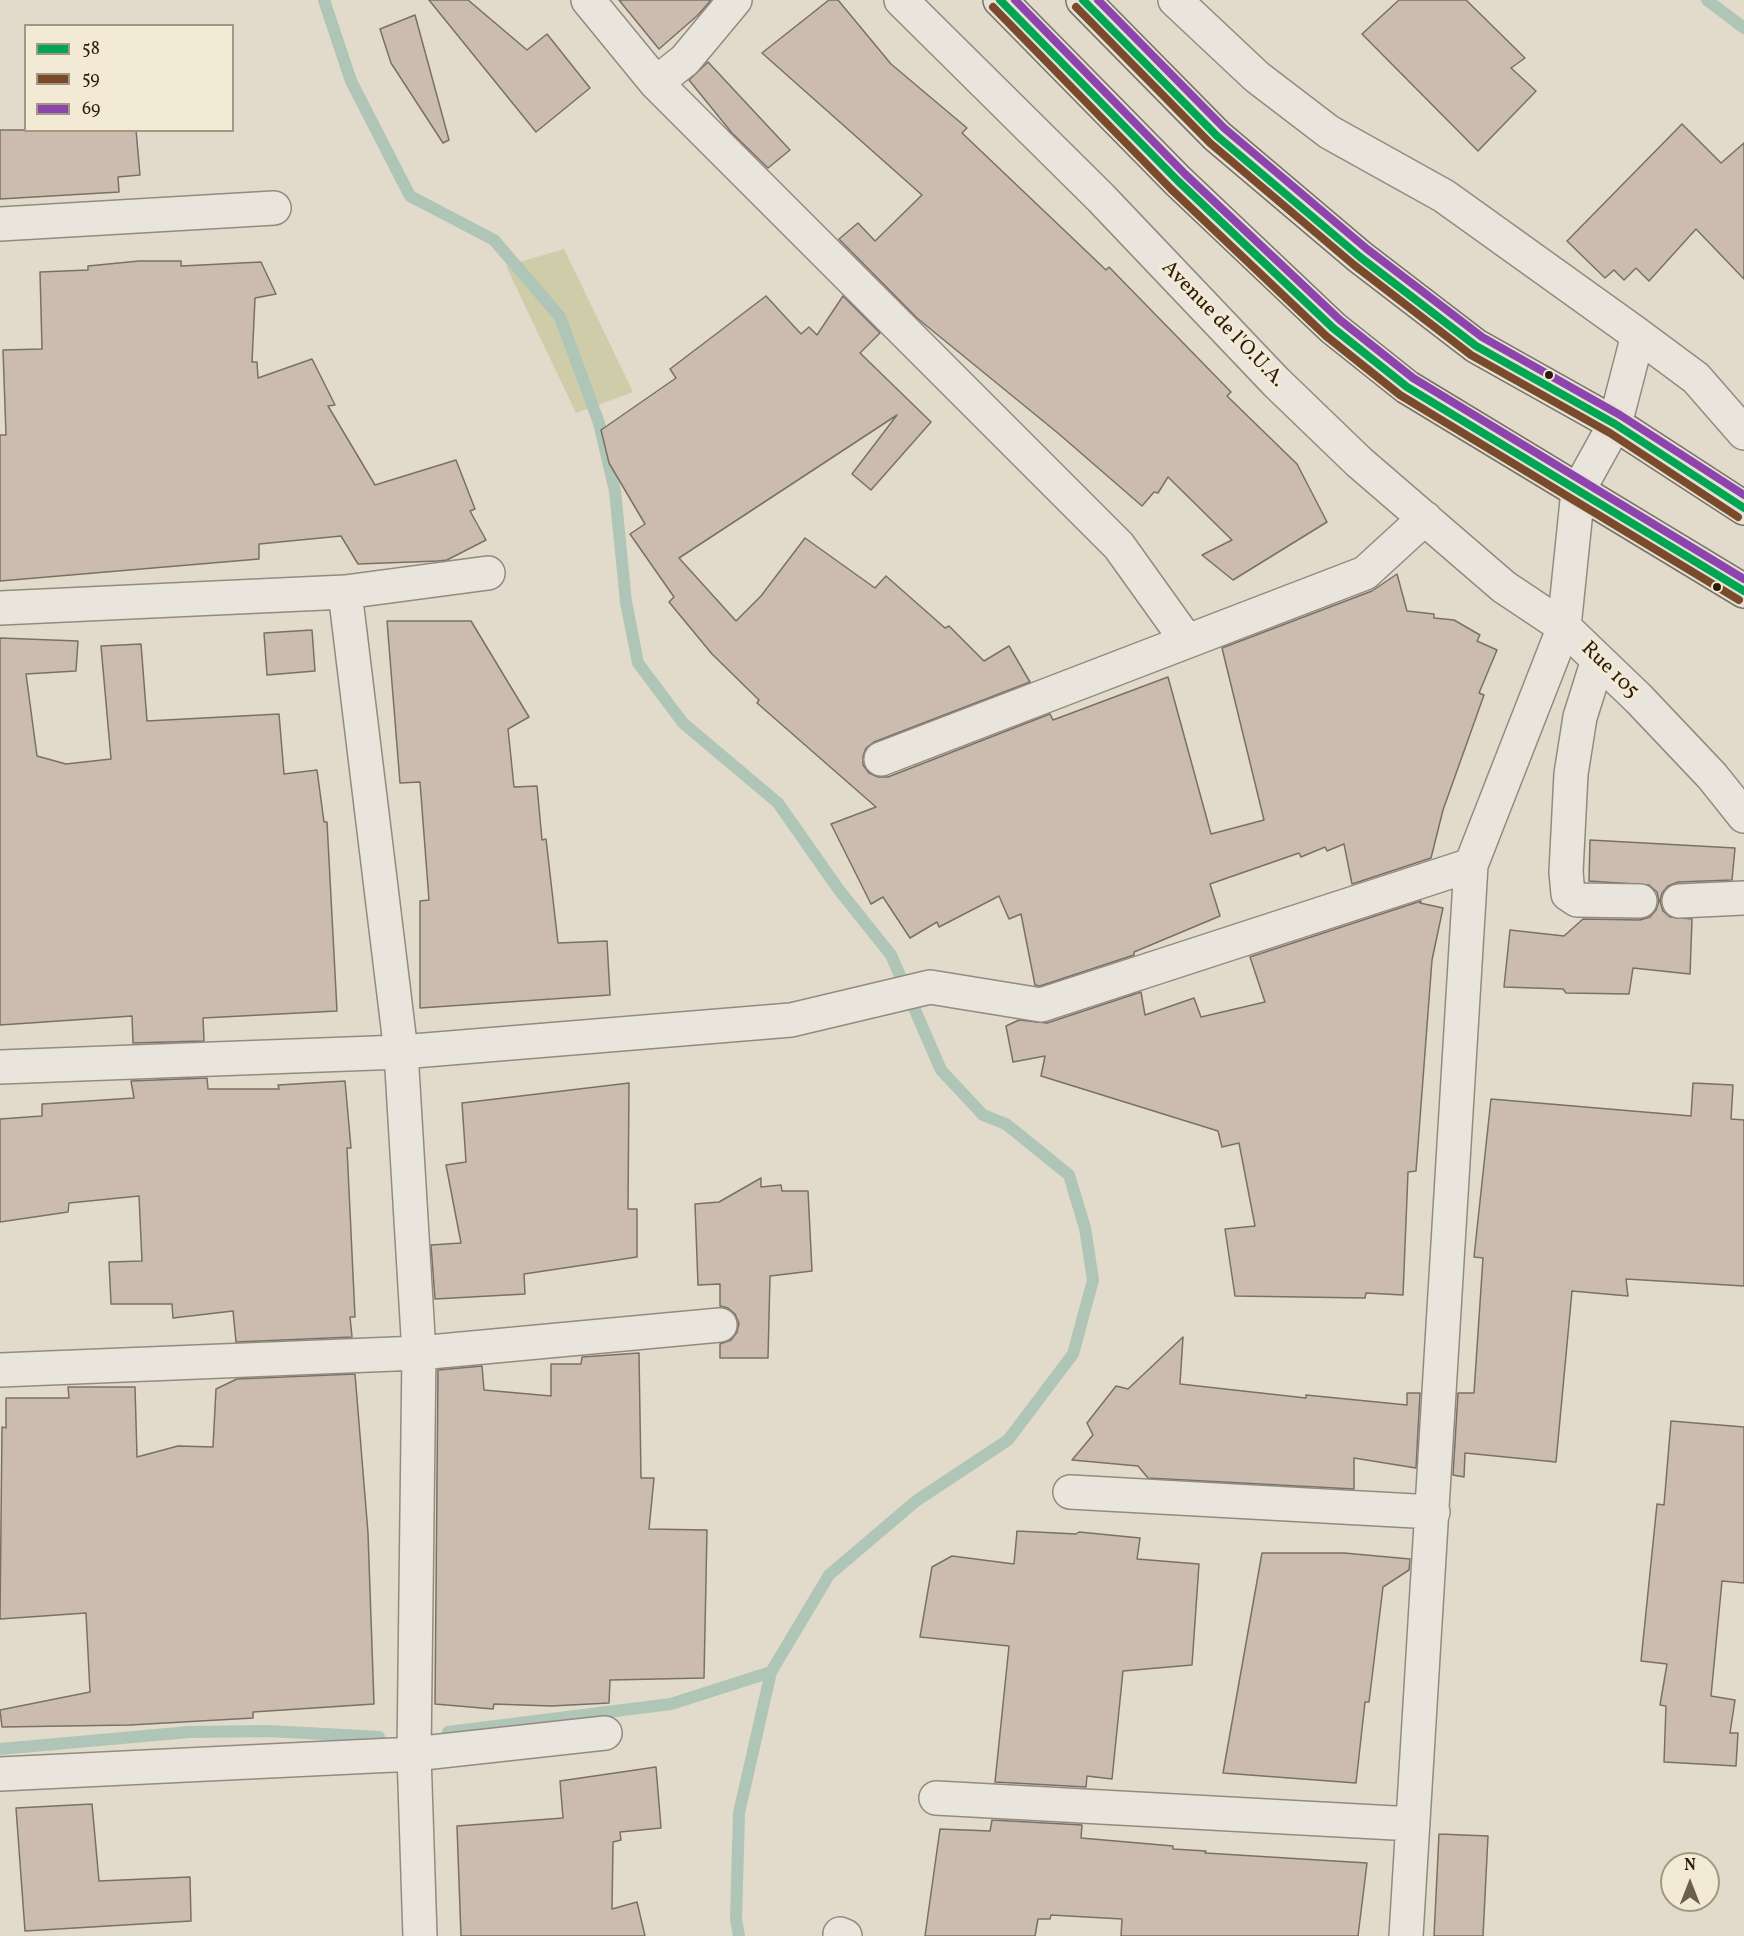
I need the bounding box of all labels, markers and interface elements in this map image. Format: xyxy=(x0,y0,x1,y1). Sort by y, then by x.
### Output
legend xyxy=(24,24,234,132)
text: 58 xyxy=(82,37,100,62)
text: 59 xyxy=(82,67,100,92)
text: 69 xyxy=(82,97,100,122)
street label: Avenue de l'O.U.A. xyxy=(1155,256,1289,394)
unlabelled marker xyxy=(1543,369,1555,381)
unlabelled marker xyxy=(1711,581,1723,593)
street label: Rue 105 xyxy=(1575,637,1643,705)
north arrow xyxy=(1660,1852,1720,1912)
text: N xyxy=(1684,1855,1696,1877)

